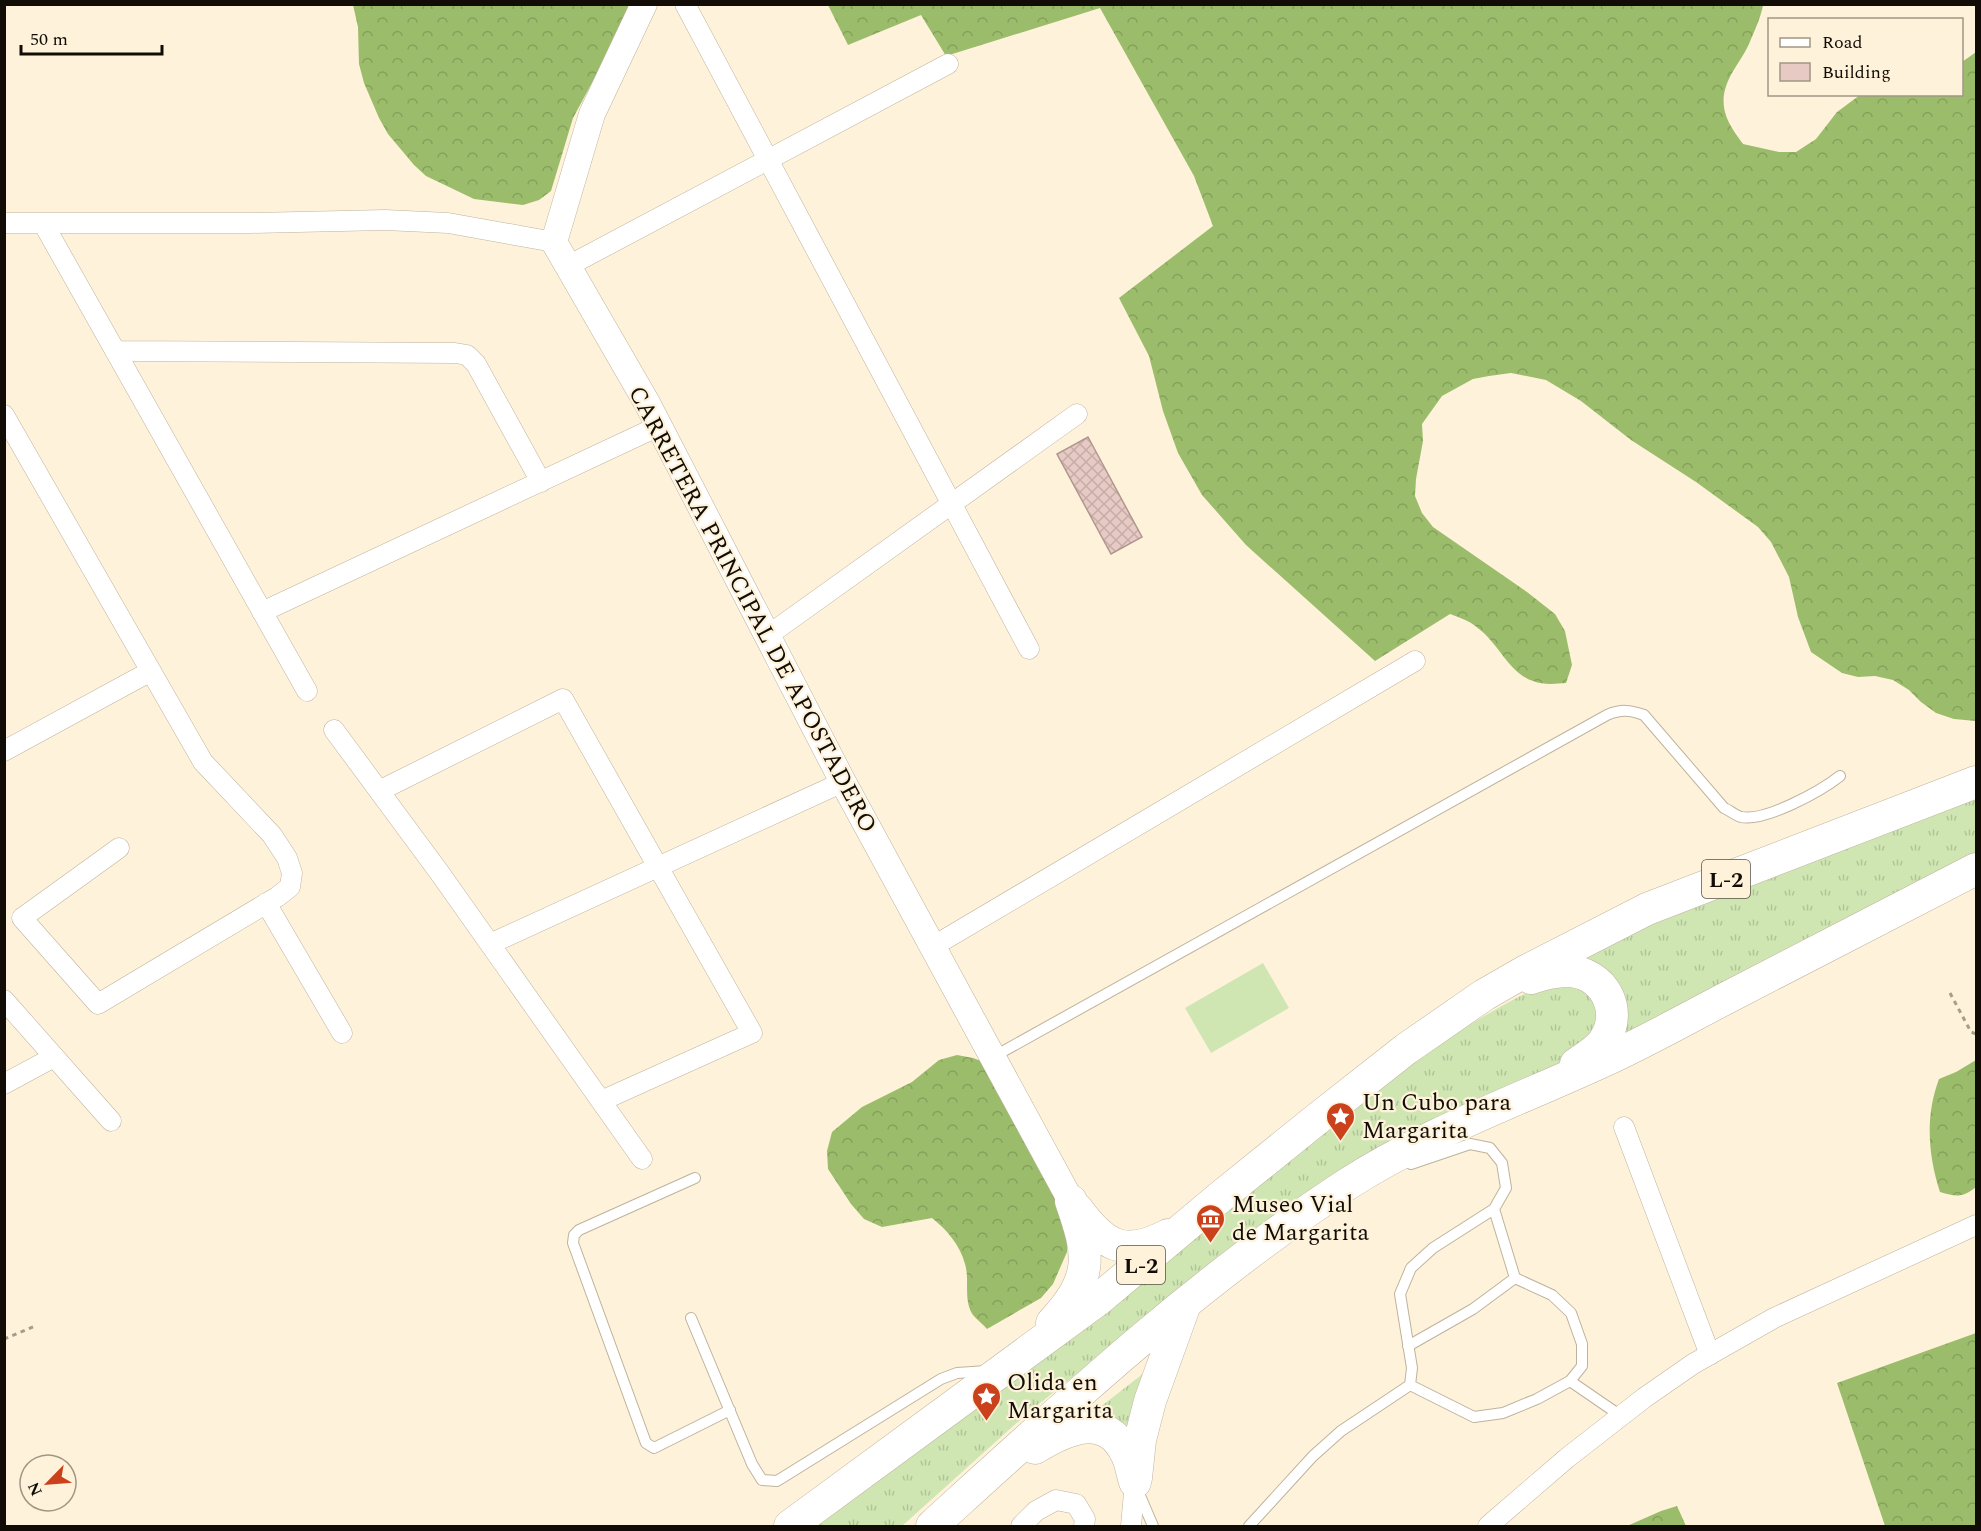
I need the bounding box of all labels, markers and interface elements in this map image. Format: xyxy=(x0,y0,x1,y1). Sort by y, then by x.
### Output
scale bar xyxy=(21,18,162,56)
legend xyxy=(1768,18,1963,96)
text: 50 m xyxy=(30,26,68,53)
text: Road xyxy=(1822,29,1863,56)
text: Building xyxy=(1822,59,1891,86)
street label: CARRETERA PRINCIPAL DE APOSTADERO xyxy=(618,380,886,839)
road number: L-2 xyxy=(1702,860,1750,898)
place label: Un Cubo para Margarita xyxy=(1362,1085,1512,1149)
place icon: Un Cubo para Margarita xyxy=(1325,1100,1357,1142)
place label: Museo Vial de Margarita xyxy=(1232,1187,1369,1251)
museum icon: Museo Vial de Margarita xyxy=(1195,1202,1227,1244)
road number: L-2 xyxy=(1117,1246,1165,1284)
place label: Olida en Margarita xyxy=(1007,1365,1113,1429)
place icon: Olida en Margarita xyxy=(970,1380,1002,1422)
north arrow xyxy=(18,1453,78,1513)
text: N xyxy=(22,1478,49,1500)

